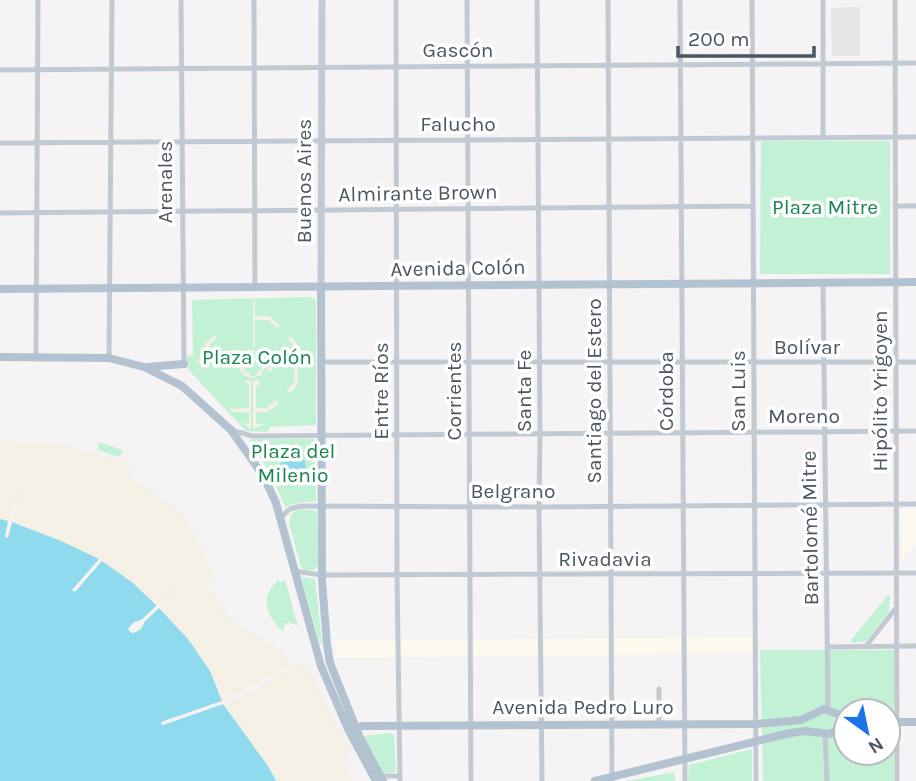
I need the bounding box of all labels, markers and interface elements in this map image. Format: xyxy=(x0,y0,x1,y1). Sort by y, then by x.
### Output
scale bar xyxy=(678,14,814,58)
text: 200 m xyxy=(688,27,750,51)
street label: Gascón xyxy=(422,38,494,62)
street label: Falucho xyxy=(420,112,496,136)
street label: Buenos Aires xyxy=(292,119,316,243)
street label: Arenales xyxy=(153,141,177,223)
street label: Almirante Brown xyxy=(338,180,498,206)
park label: Plaza Mitre xyxy=(772,195,878,219)
street label: Avenida Colón xyxy=(390,255,526,281)
street label: Santiago del Estero xyxy=(582,298,606,484)
street label: Hipólito Yrigoyen xyxy=(868,310,892,472)
street label: Bolívar xyxy=(774,335,841,359)
street label: Entre Ríos xyxy=(369,342,393,440)
street label: Corrientes xyxy=(442,342,466,440)
park label: Plaza Colón xyxy=(202,345,312,369)
street label: Santa Fe xyxy=(512,350,536,432)
street label: San Luis xyxy=(726,350,750,432)
street label: Córdoba xyxy=(654,351,678,431)
street label: Moreno xyxy=(768,404,840,428)
park label: Plaza del Milenio xyxy=(251,439,335,487)
street label: Bartolomé Mitre xyxy=(797,450,823,606)
street label: Belgrano xyxy=(471,479,555,503)
street label: Rivadavia xyxy=(558,547,652,571)
street label: Avenida Pedro Luro xyxy=(492,695,674,719)
north arrow xyxy=(832,697,902,767)
text: N xyxy=(864,732,887,758)

